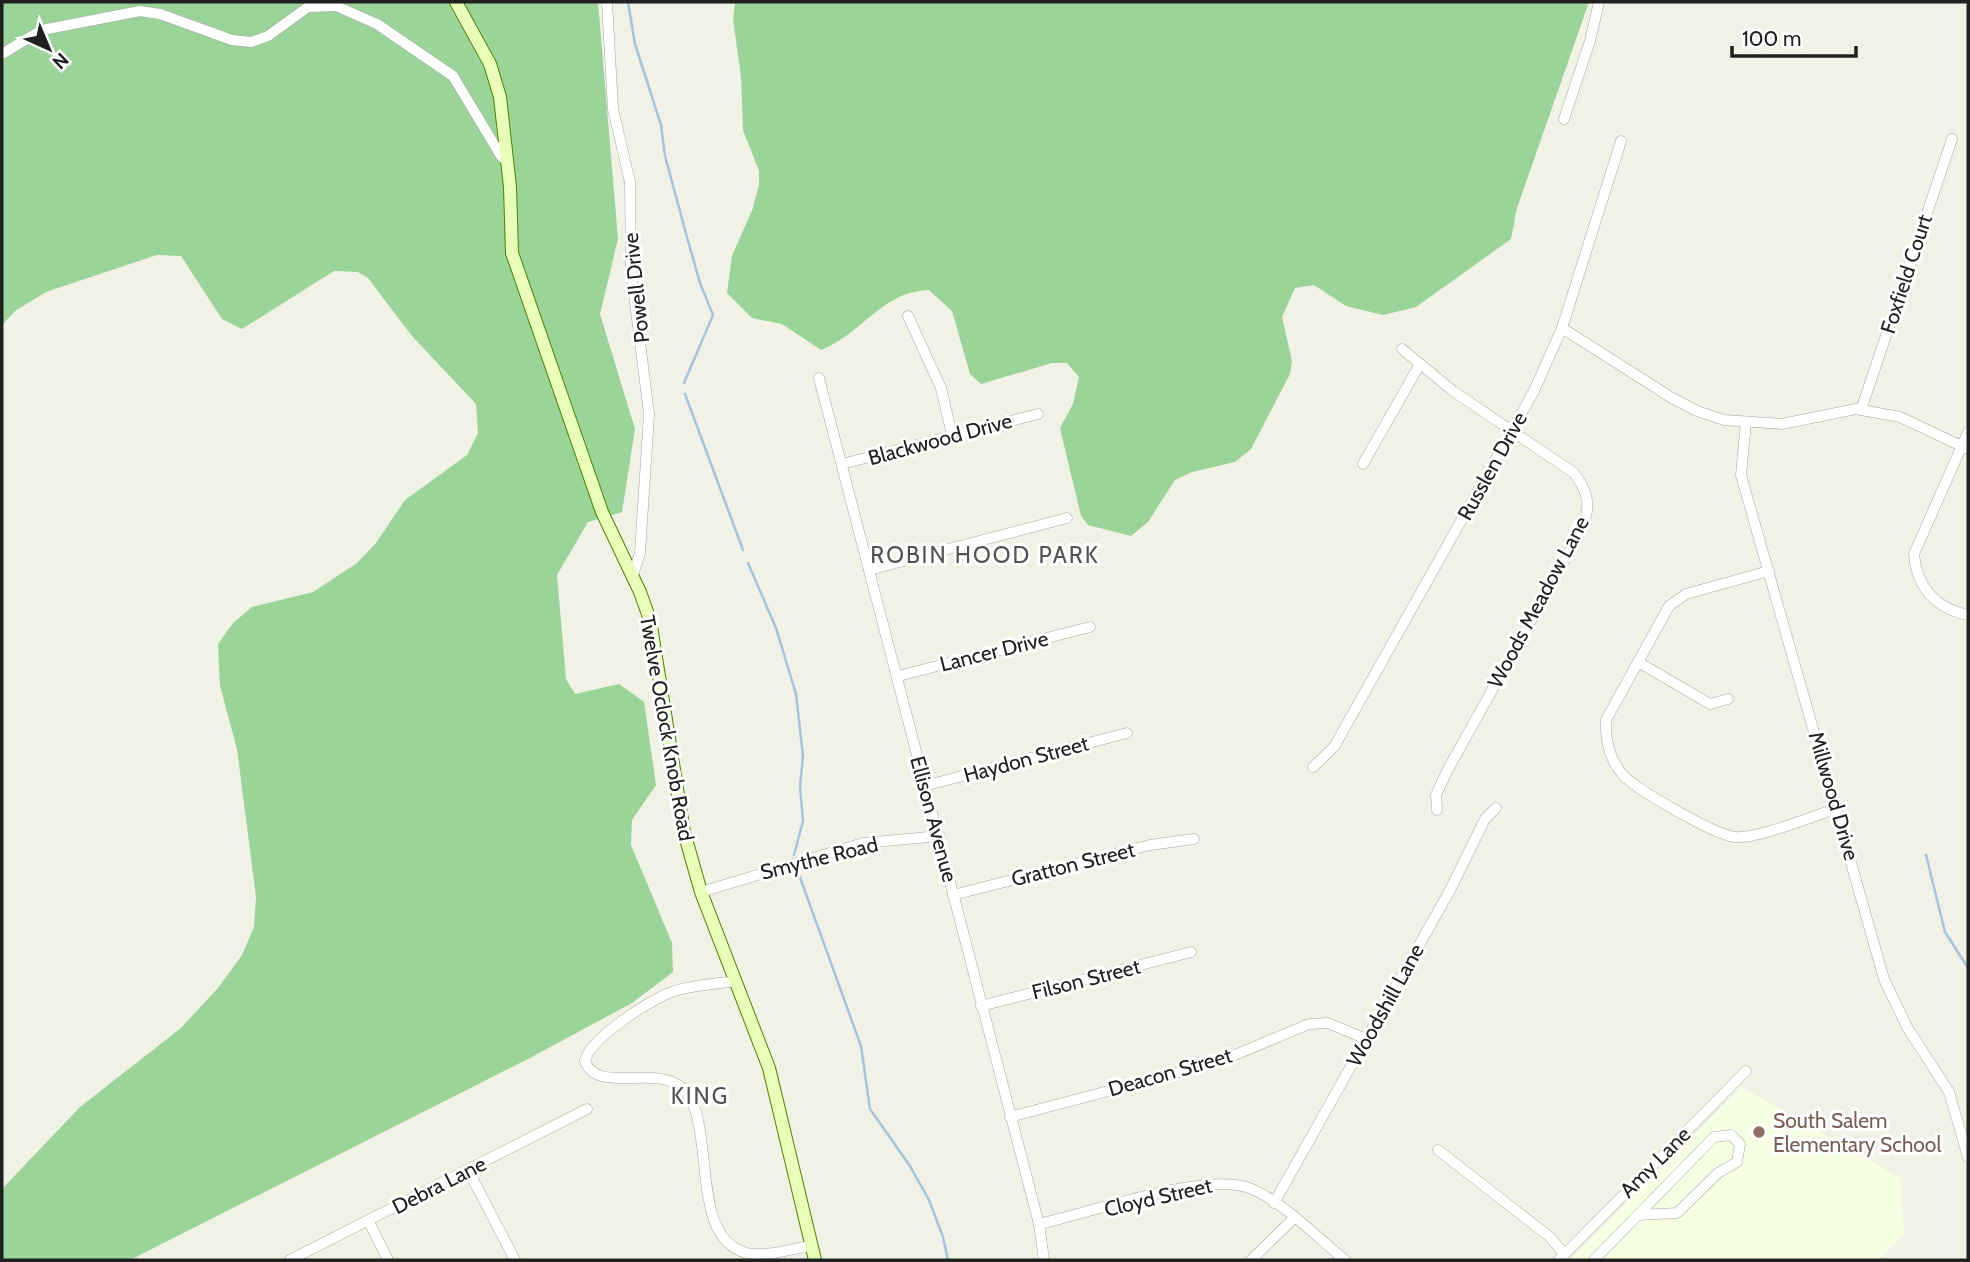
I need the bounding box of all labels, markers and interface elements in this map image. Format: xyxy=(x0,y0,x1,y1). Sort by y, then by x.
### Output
north arrow xyxy=(14,14,84,84)
scale bar xyxy=(1732,14,1856,58)
text: 100 m xyxy=(1742,26,1801,51)
text: N xyxy=(48,48,73,74)
street label: Foxfield Court xyxy=(1875,211,1937,337)
street label: Powell Drive xyxy=(618,231,654,344)
street label: Russlen Drive xyxy=(1452,407,1532,525)
street label: Blackwood Drive xyxy=(865,408,1015,470)
street label: Woods Meadow Lane xyxy=(1482,512,1594,692)
district label: ROBIN HOOD PARK xyxy=(870,541,1100,569)
street label: Twelve Oclock Knob Road xyxy=(635,613,699,843)
street label: Lancer Drive xyxy=(937,625,1051,677)
street label: Millwood Drive xyxy=(1804,729,1864,864)
street label: Haydon Street xyxy=(961,730,1091,788)
street label: Ellison Avenue xyxy=(905,753,963,885)
street label: Smythe Road xyxy=(758,831,880,885)
street label: Gratton Street xyxy=(1009,837,1137,891)
street label: Woodshill Lane xyxy=(1341,939,1429,1071)
street label: Filson Street xyxy=(1029,953,1143,1005)
street label: Deacon Street xyxy=(1105,1042,1235,1102)
district label: KING xyxy=(671,1082,729,1110)
place label: South Salem Elementary School xyxy=(1773,1108,1941,1157)
street label: Amy Lane xyxy=(1615,1121,1696,1202)
marker: South Salem Elementary School xyxy=(1751,1124,1767,1140)
street label: Debra Lane xyxy=(388,1151,490,1219)
street label: Cloyd Street xyxy=(1102,1172,1214,1222)

